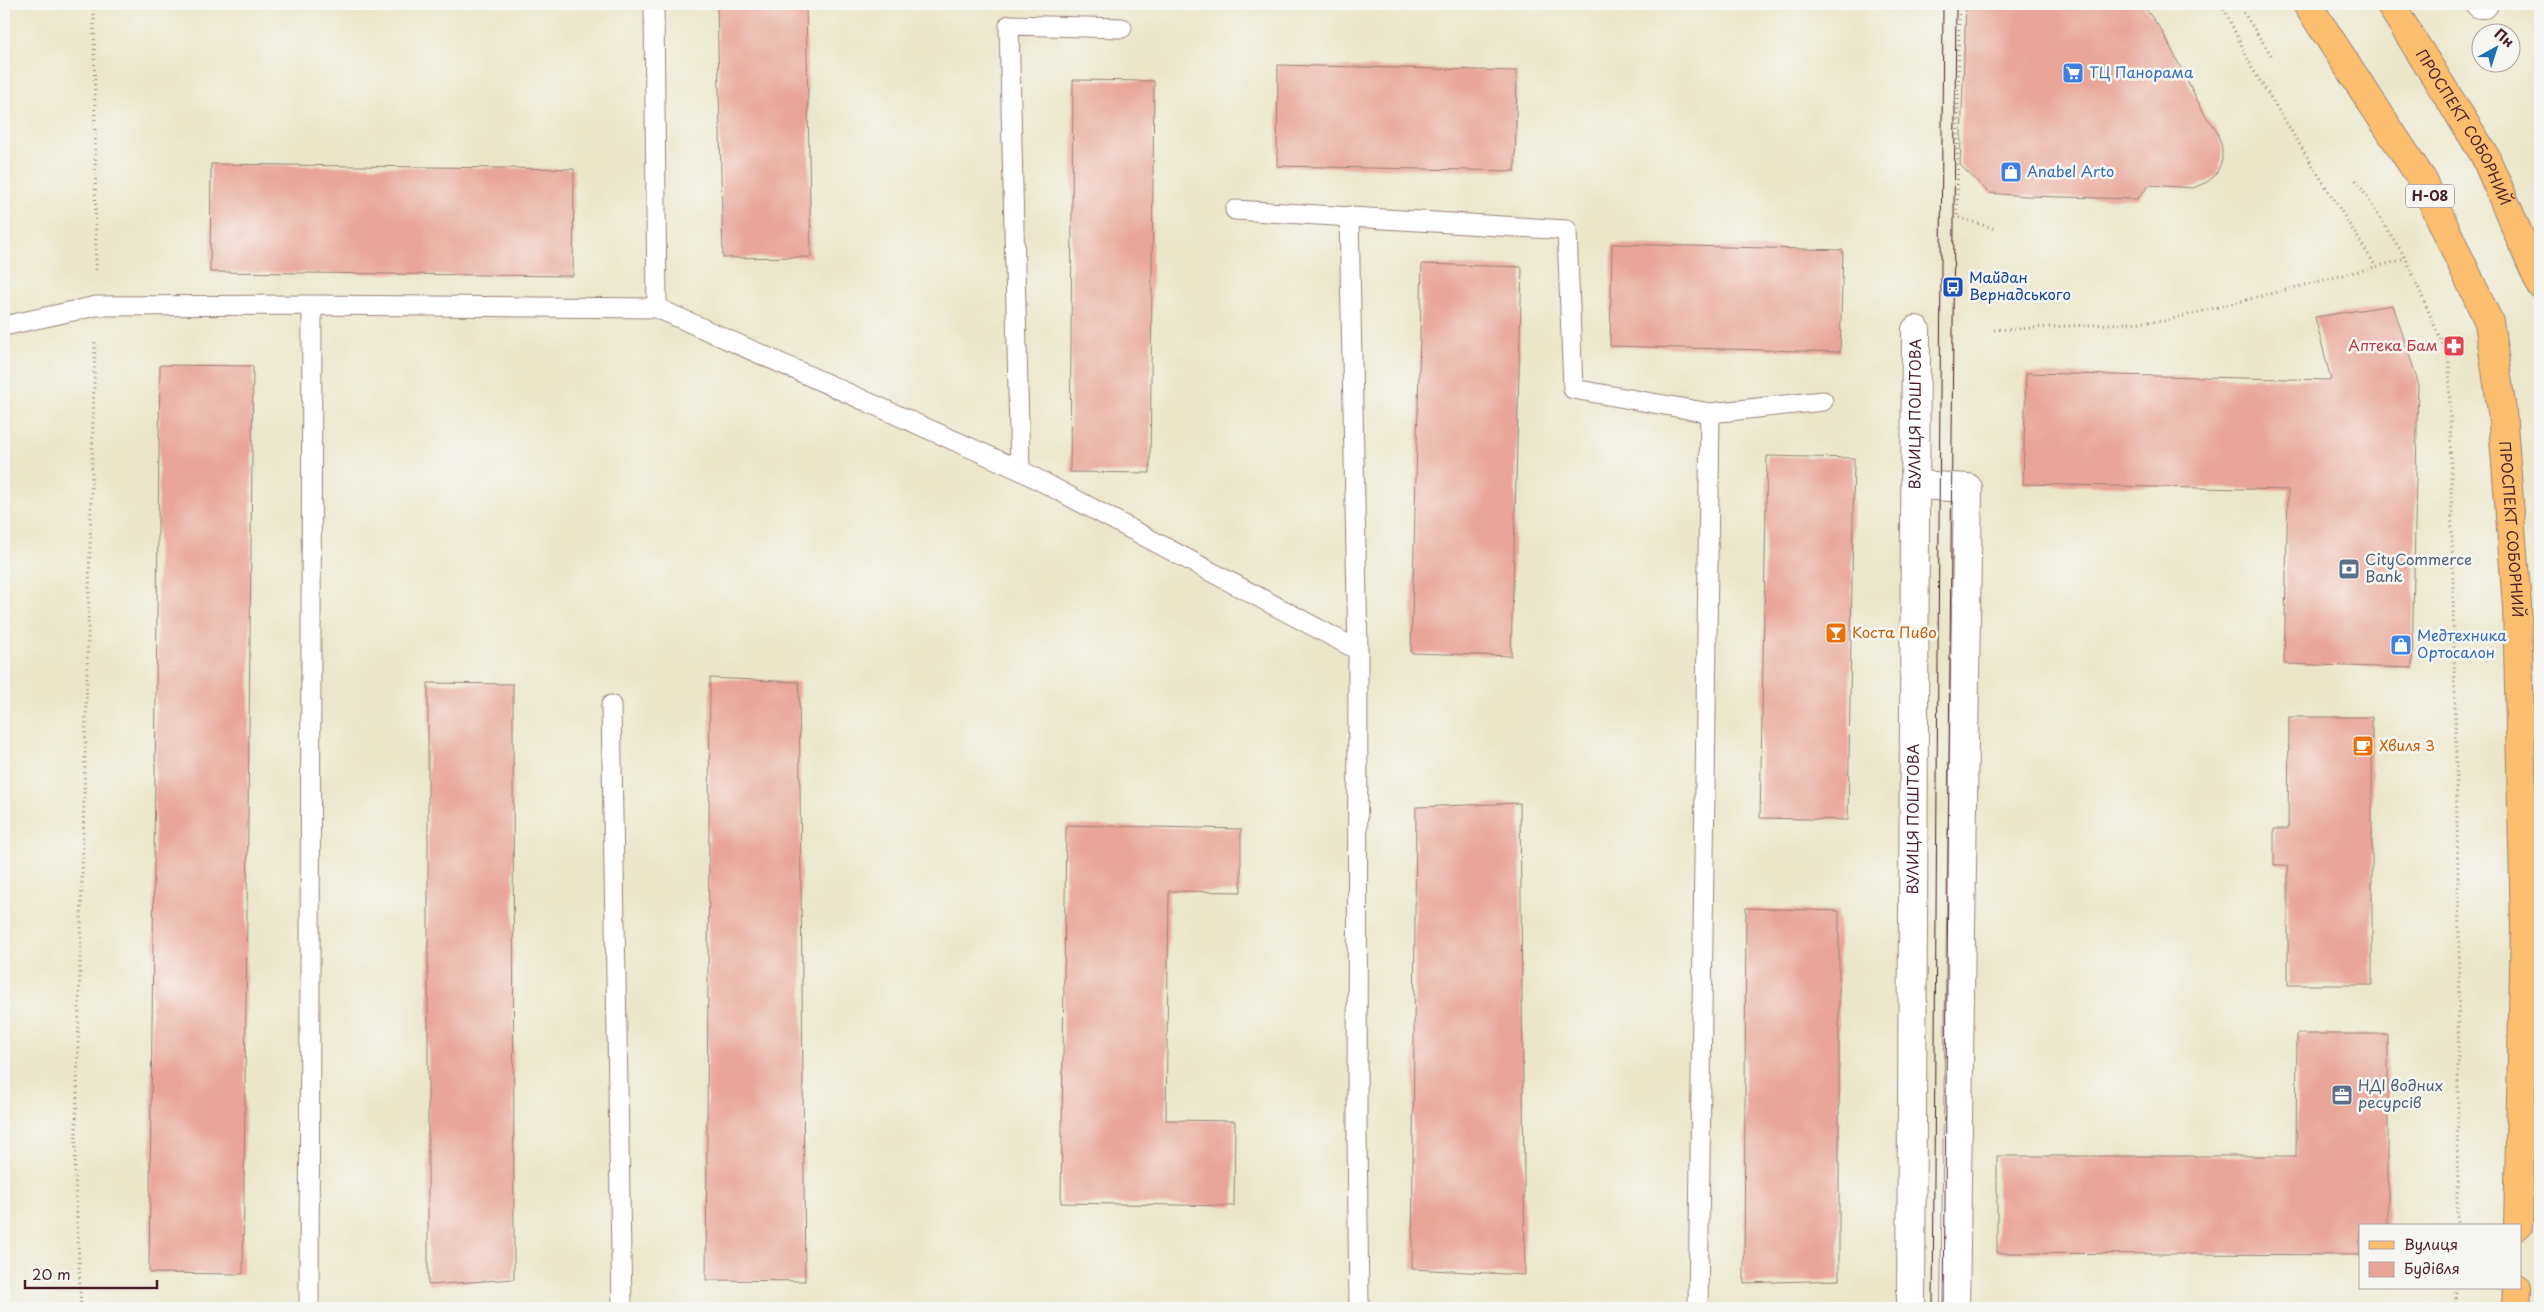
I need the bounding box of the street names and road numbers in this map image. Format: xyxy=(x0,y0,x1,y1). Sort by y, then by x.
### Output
street label: ПРОСПЕКТ СОБОРНИЙ xyxy=(2411,44,2518,209)
road number: Н-08 xyxy=(2406,185,2454,208)
street label: ВУЛИЦЯ ПОШТОВА xyxy=(1902,338,1926,490)
street label: ПРОСПЕКТ СОБОРНИЙ xyxy=(2494,440,2530,618)
street label: ВУЛИЦЯ ПОШТОВА xyxy=(1900,743,1924,895)

